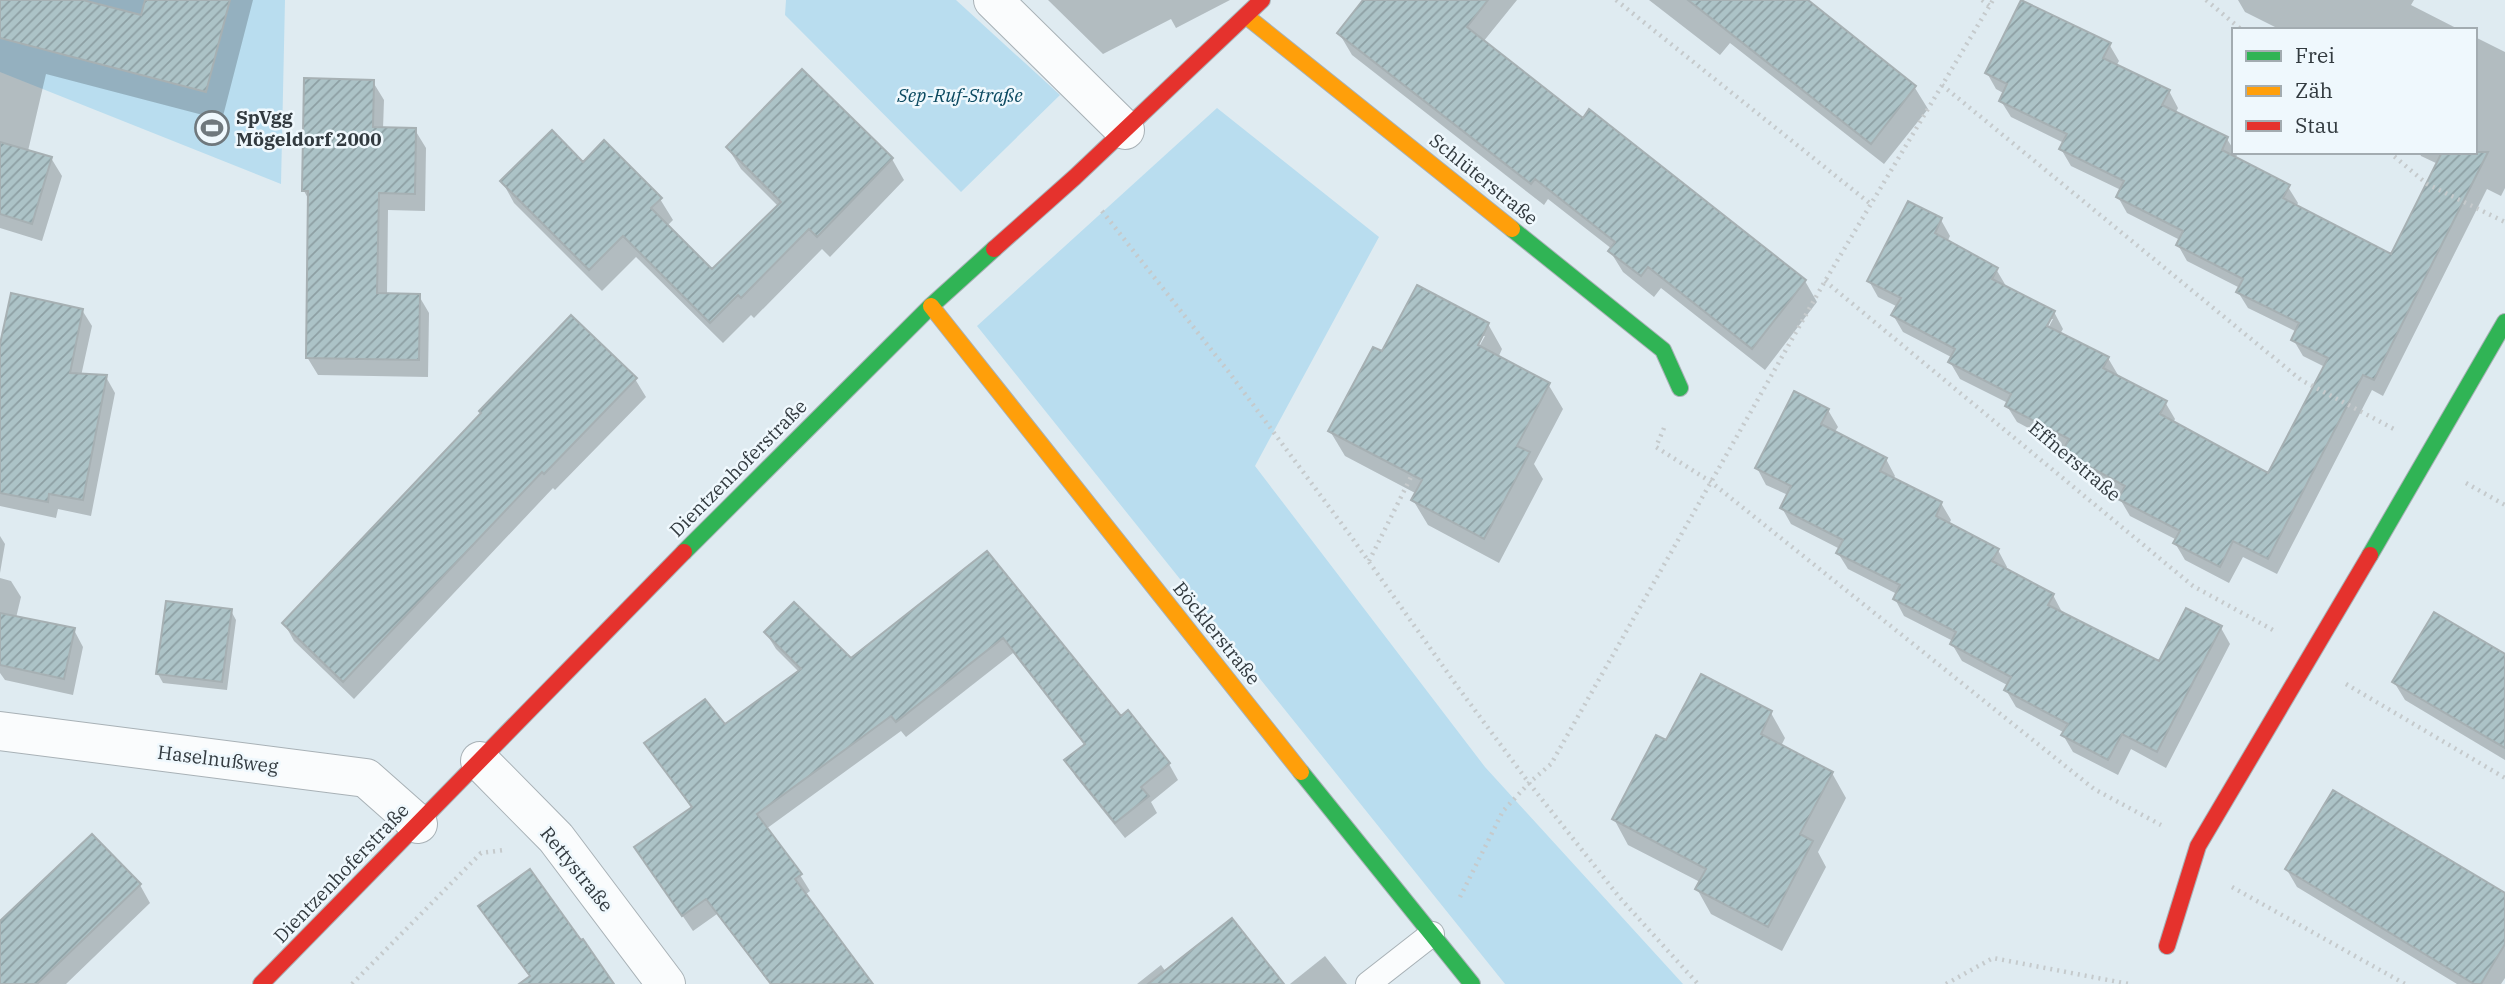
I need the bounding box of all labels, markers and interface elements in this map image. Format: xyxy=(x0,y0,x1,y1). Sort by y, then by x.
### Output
legend xyxy=(2232,28,2477,154)
text: Frei xyxy=(2295,41,2335,69)
text: Zäh xyxy=(2295,76,2333,104)
park label: Sep-Ruf-Straße xyxy=(896,83,1023,107)
place label: SpVgg Mögeldorf 2000 xyxy=(236,105,382,151)
sports icon: SpVgg Mögeldorf 2000 xyxy=(193,109,231,147)
text: Stau xyxy=(2295,111,2339,139)
street label: Schlüterstraße xyxy=(1425,128,1543,230)
street label: Dientzenhoferstraße xyxy=(664,394,812,542)
street label: Effnerstraße xyxy=(2024,416,2126,506)
street label: Böcklerstraße xyxy=(1168,577,1266,689)
street label: Haselnußweg xyxy=(156,740,280,778)
street label: Dientzenhoferstraße xyxy=(268,798,414,948)
street label: Rettystraße xyxy=(535,821,619,917)

